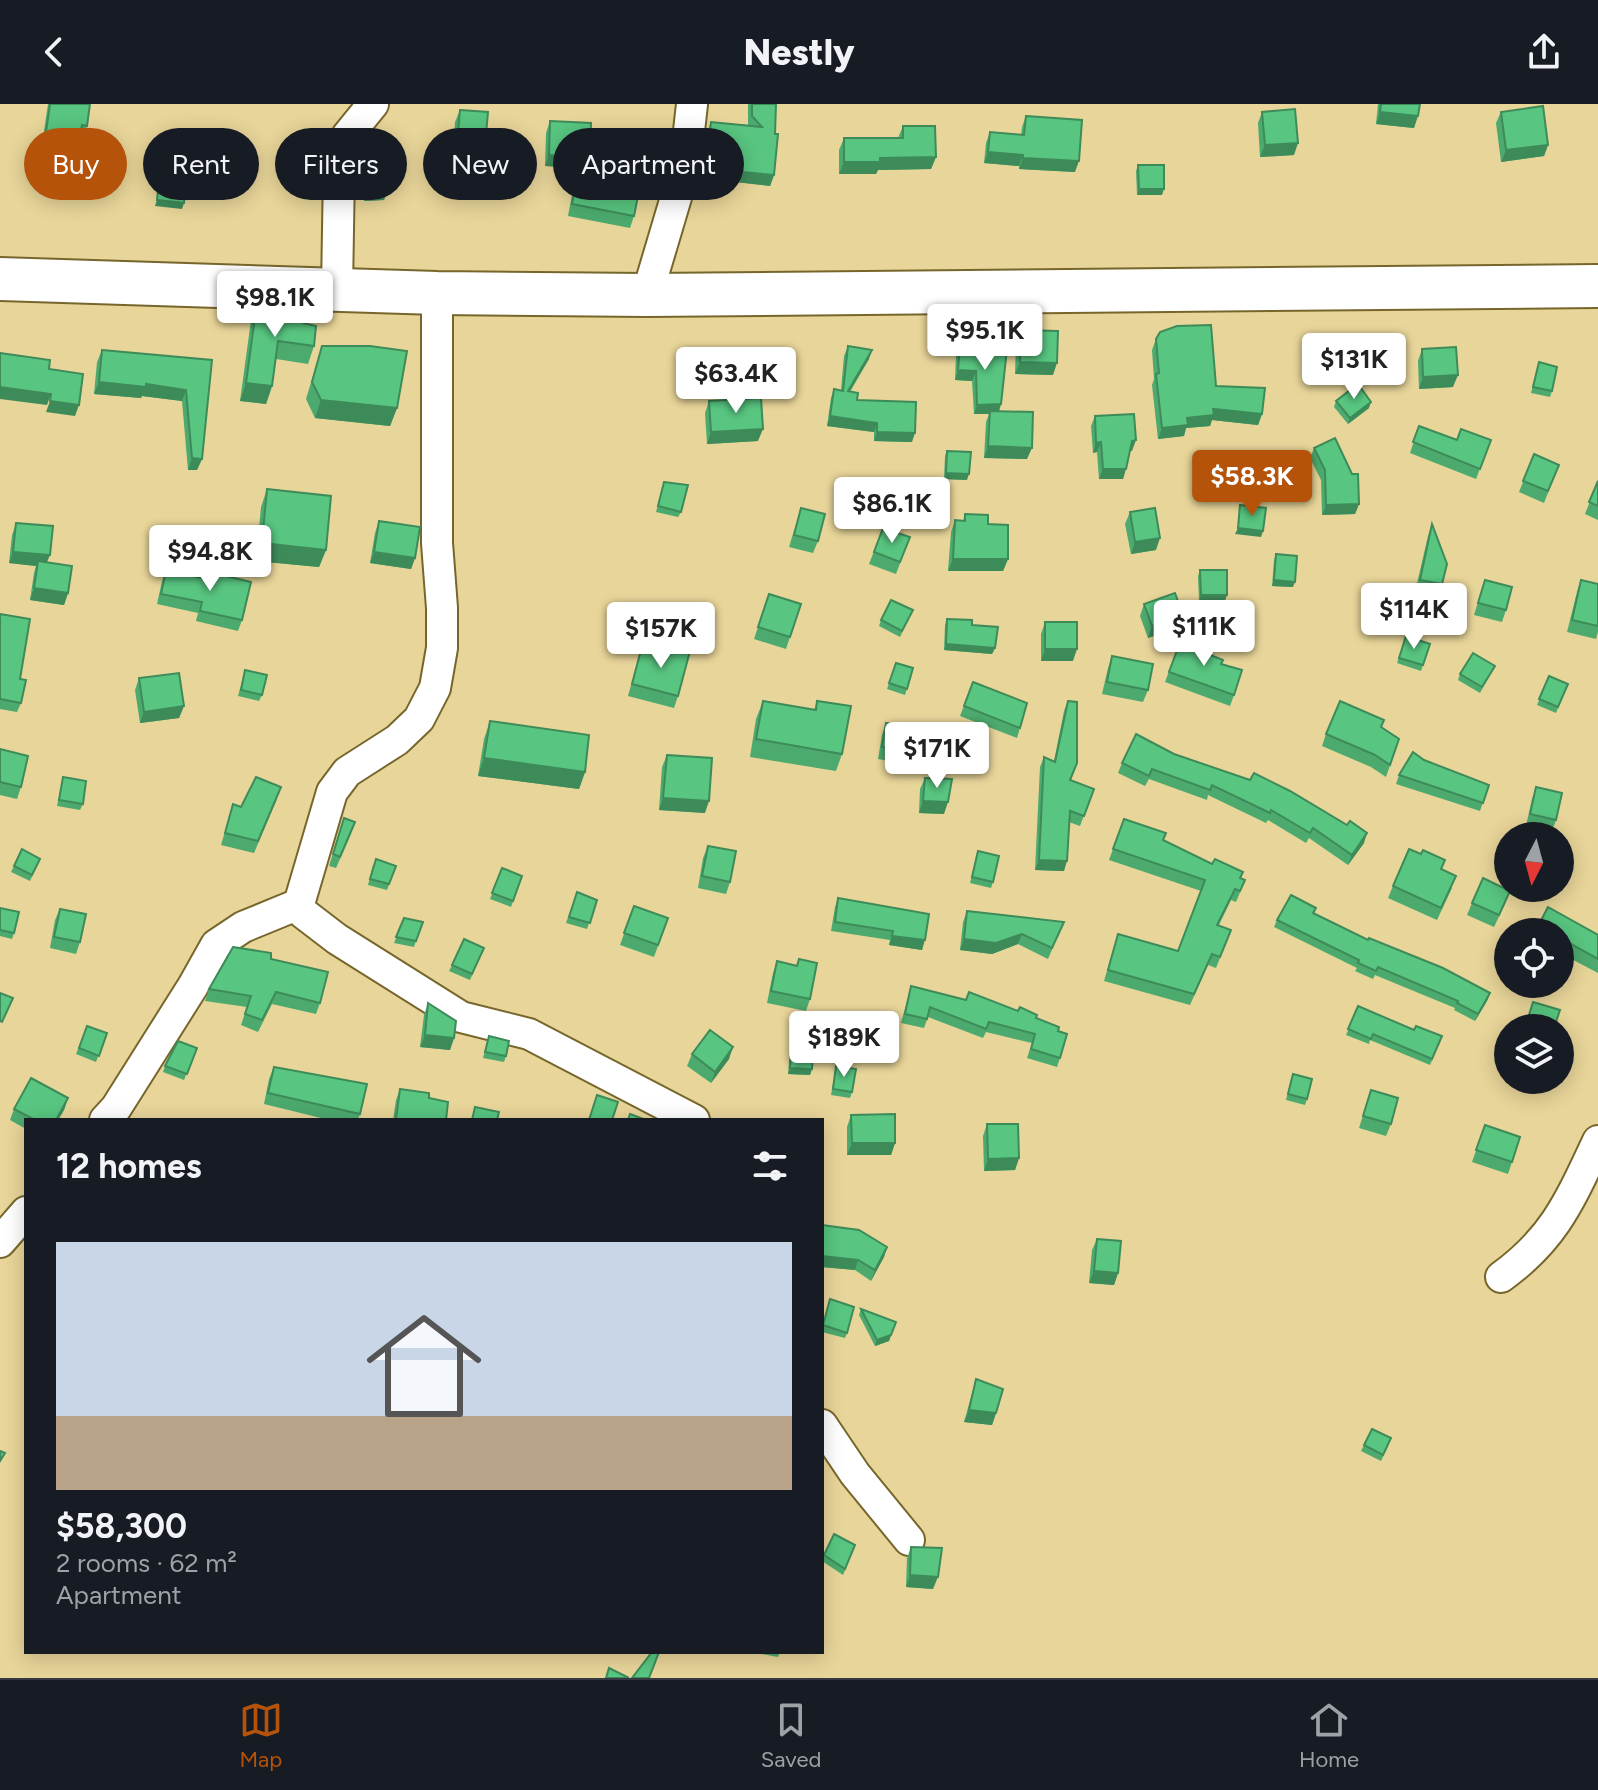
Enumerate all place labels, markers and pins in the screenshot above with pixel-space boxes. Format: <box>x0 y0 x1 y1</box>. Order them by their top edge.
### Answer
pin: $98.1K <box>210 271 340 339</box>
pin: $95.1K <box>920 304 1050 372</box>
pin: $131K <box>1298 333 1410 401</box>
pin: $63.4K <box>671 347 801 415</box>
pin: $58.3K <box>1187 450 1317 518</box>
pin: $86.1K <box>827 477 957 545</box>
pin: $94.8K <box>145 525 275 593</box>
pin: $114K <box>1358 583 1470 651</box>
pin: $111K <box>1148 600 1260 668</box>
pin: $157K <box>605 602 717 670</box>
pin: $171K <box>881 722 993 790</box>
pin: $189K <box>788 1011 900 1079</box>

